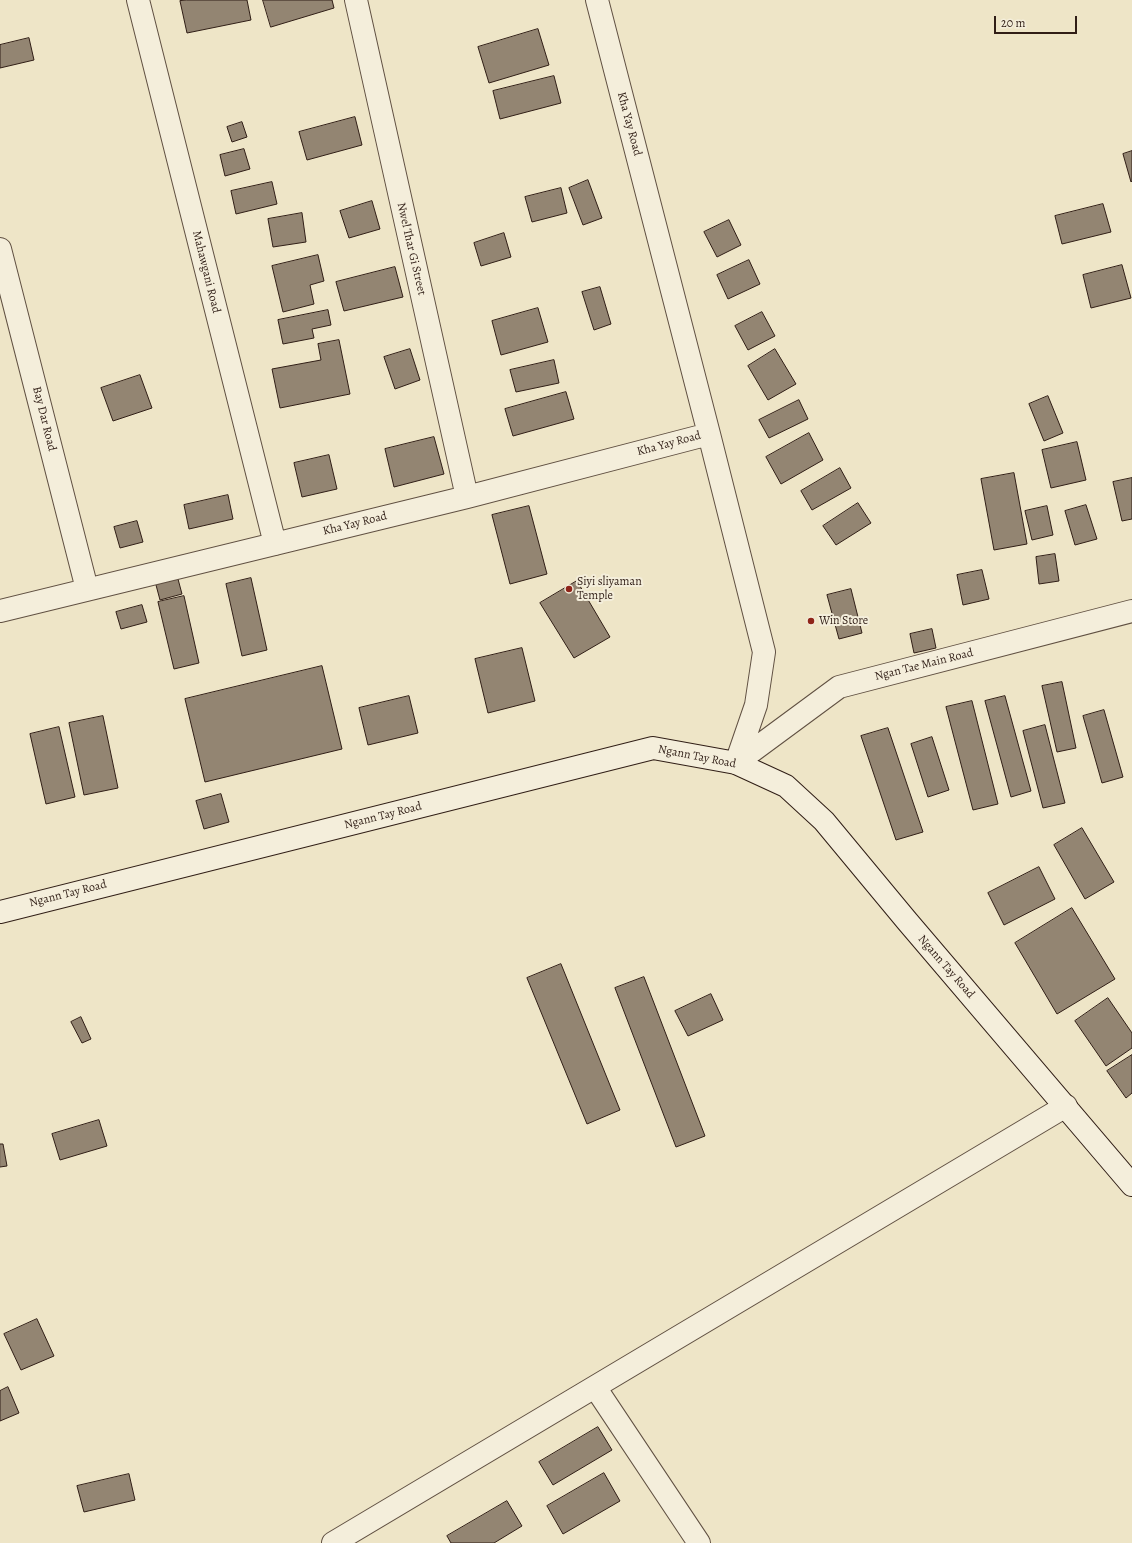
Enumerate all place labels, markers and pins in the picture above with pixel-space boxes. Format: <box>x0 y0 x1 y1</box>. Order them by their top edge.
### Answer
place label: Siyi sliyaman Temple <box>577 575 642 603</box>
marker: Siyi sliyaman Temple <box>564 584 574 594</box>
place label: Win Store <box>819 614 868 628</box>
marker: Win Store <box>806 616 816 626</box>

